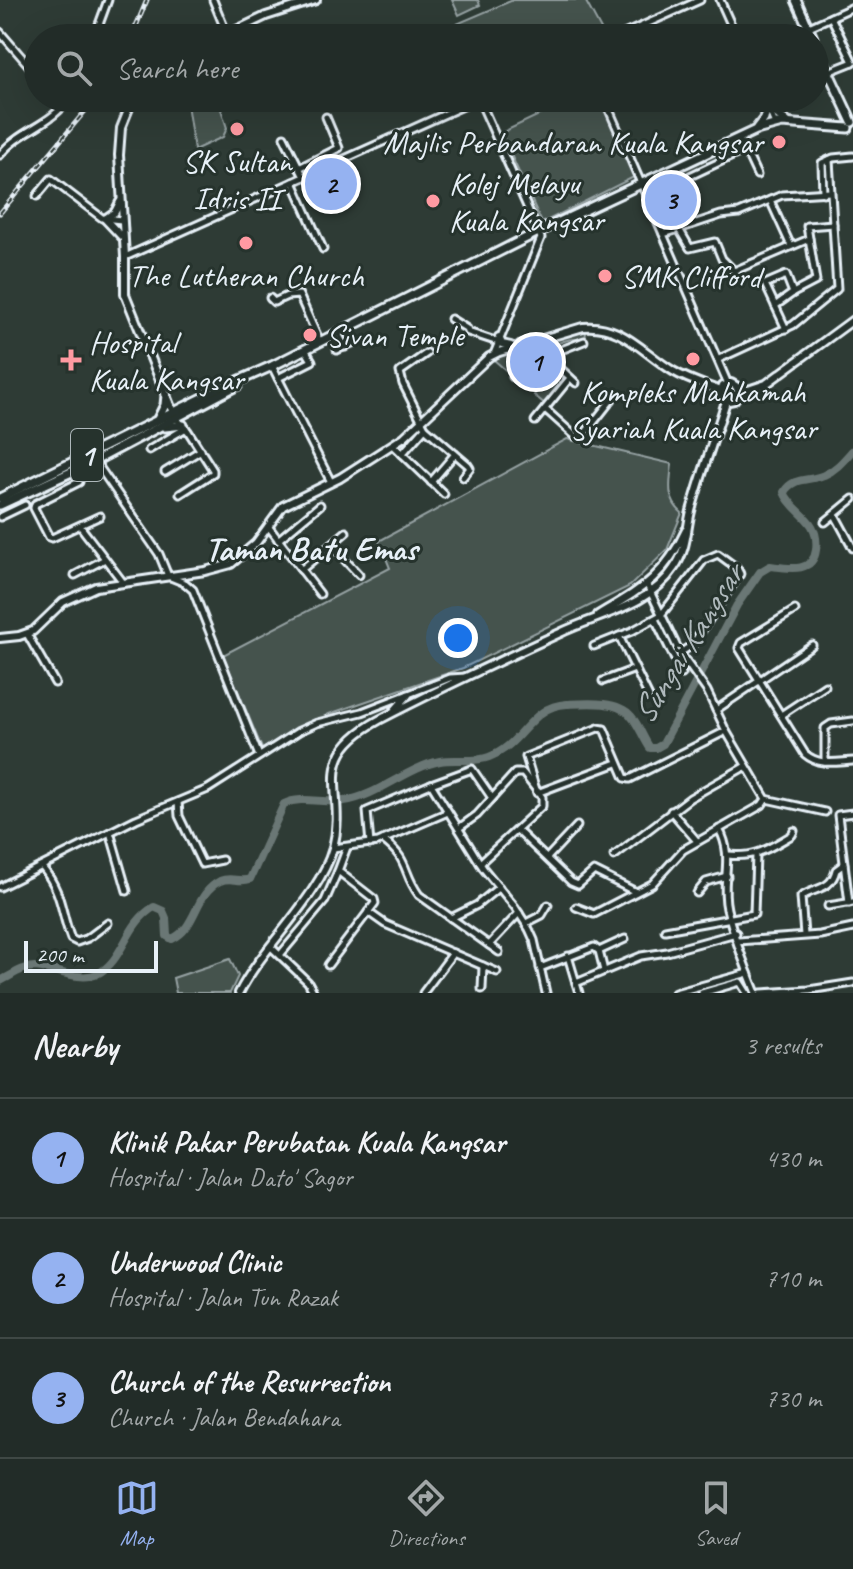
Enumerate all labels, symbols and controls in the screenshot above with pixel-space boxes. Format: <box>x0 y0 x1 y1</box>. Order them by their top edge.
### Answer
search box <box>24 24 829 112</box>
icon: search <box>52 46 96 90</box>
text: Search here <box>116 49 238 87</box>
marker: SK Sultan Idris II <box>228 120 246 138</box>
place label: Majlis Perbandaran Kuala Kangsar <box>383 122 765 163</box>
marker: Majlis Perbandaran Kuala Kangsar <box>770 133 788 151</box>
place label: SK Sultan Idris II <box>182 141 293 219</box>
pin: 2 <box>305 154 357 214</box>
place label: Kolej Melayu Kuala Kangsar <box>449 163 606 241</box>
pin: 3 <box>645 170 697 230</box>
marker: Kolej Melayu Kuala Kangsar <box>424 192 442 210</box>
marker: The Lutheran Church <box>237 234 255 252</box>
place label: The Lutheran Church <box>128 255 364 296</box>
place label: SMK Clifford <box>621 256 765 297</box>
marker: SMK Clifford <box>596 267 614 285</box>
place label: Sivan Temple <box>326 315 466 356</box>
place label: Hospital Kuala Kangsar <box>89 322 246 400</box>
marker: Sivan Temple <box>301 326 319 344</box>
pin: 1 <box>510 332 562 392</box>
marker: Hospital Kuala Kangsar <box>60 349 82 371</box>
marker: Kompleks Mahkamah Syariah Kuala Kangsar <box>684 350 702 368</box>
place label: Kompleks Mahkamah Syariah Kuala Kangsar <box>569 371 819 449</box>
road number: 1 <box>71 429 103 481</box>
district label: Taman Batu Emas <box>205 527 420 570</box>
water label: Sungai Kangsar <box>621 552 756 731</box>
your location <box>438 618 478 658</box>
scale bar <box>24 937 158 973</box>
text: 200 m <box>36 941 83 969</box>
text: Nearby <box>32 1024 118 1067</box>
text: 3 results <box>745 1029 821 1062</box>
text: Klinik Pakar Perubatan Kuala Kangsar <box>108 1123 505 1161</box>
text: 1 <box>52 1142 64 1175</box>
text: 430 m <box>765 1142 821 1175</box>
text: Hospital · Jalan Dato' Sagor <box>108 1161 353 1194</box>
text: Underwood Clinic <box>108 1243 282 1281</box>
text: 2 <box>52 1262 64 1295</box>
text: 710 m <box>765 1262 821 1295</box>
text: Hospital · Jalan Tun Razak <box>108 1281 338 1314</box>
text: Church of the Resurrection <box>108 1363 390 1401</box>
text: 3 <box>52 1382 64 1415</box>
text: 730 m <box>765 1382 821 1415</box>
text: Church · Jalan Bendahara <box>108 1401 340 1434</box>
tab: Map <box>115 1476 159 1552</box>
tab: Directions <box>388 1476 465 1552</box>
tab: Saved <box>694 1476 738 1552</box>

